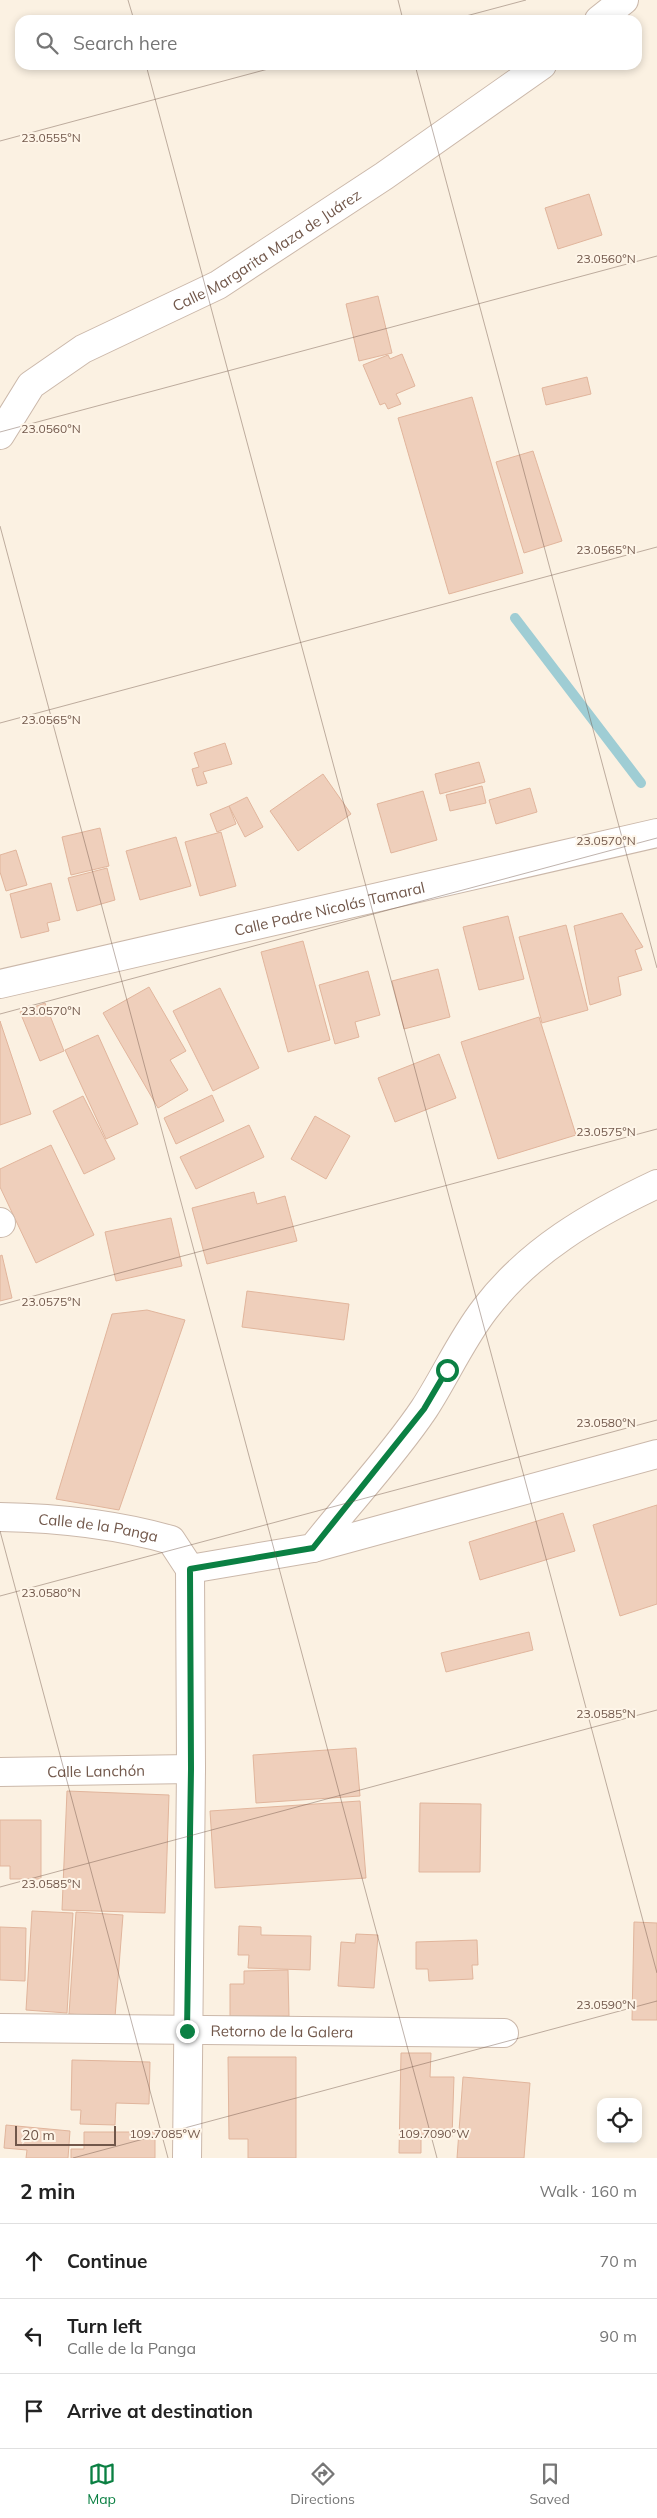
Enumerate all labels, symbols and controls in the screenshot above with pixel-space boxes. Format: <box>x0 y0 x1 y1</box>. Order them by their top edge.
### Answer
search box <box>15 15 642 70</box>
icon: search <box>33 29 61 57</box>
text: Search here <box>73 31 177 55</box>
text: 23.0555°N <box>21 130 81 145</box>
street label: Calle Margarita Maza de Juárez <box>169 184 364 315</box>
text: 23.0560°N <box>576 251 636 266</box>
text: 23.0560°N <box>21 421 81 436</box>
text: 23.0565°N <box>576 542 636 557</box>
text: 23.0565°N <box>21 712 81 727</box>
text: 23.0570°N <box>576 833 636 848</box>
street label: Calle Padre Nicolás Tamaral <box>232 877 427 939</box>
text: 23.0570°N <box>21 1003 81 1018</box>
text: 23.0575°N <box>576 1124 636 1139</box>
text: 23.0575°N <box>21 1294 81 1309</box>
route start <box>436 1359 459 1382</box>
text: 23.0580°N <box>576 1415 636 1430</box>
street label: Calle de la Panga <box>38 1509 160 1546</box>
text: 23.0580°N <box>21 1585 81 1600</box>
text: 23.0585°N <box>576 1706 636 1721</box>
street label: Calle Lanchón <box>47 1760 145 1781</box>
text: 23.0585°N <box>21 1876 81 1891</box>
text: 23.0590°N <box>576 1997 636 2012</box>
route end <box>176 2020 199 2043</box>
street label: Retorno de la Galera <box>211 2021 353 2041</box>
map controls <box>597 2098 642 2143</box>
button: locate <box>597 2098 642 2143</box>
scale bar <box>15 2123 116 2146</box>
text: 20 m <box>22 2126 55 2144</box>
text: 109.7085°W <box>129 2126 201 2141</box>
text: 109.7090°W <box>398 2126 470 2141</box>
text: 2 min <box>20 2178 75 2204</box>
text: Walk · 160 m <box>539 2181 637 2201</box>
icon: ahead <box>20 2247 48 2275</box>
text: Continue <box>67 2249 147 2273</box>
text: 70 m <box>600 2251 637 2271</box>
text: Turn left <box>67 2314 142 2338</box>
icon: left <box>20 2322 48 2350</box>
text: 90 m <box>600 2326 637 2346</box>
text: Calle de la Panga <box>67 2338 196 2358</box>
icon: arrive <box>20 2397 48 2425</box>
text: Arrive at destination <box>67 2399 253 2423</box>
tab: Map <box>87 2460 116 2508</box>
tab: Directions <box>290 2460 355 2508</box>
tab: Saved <box>529 2460 570 2508</box>

